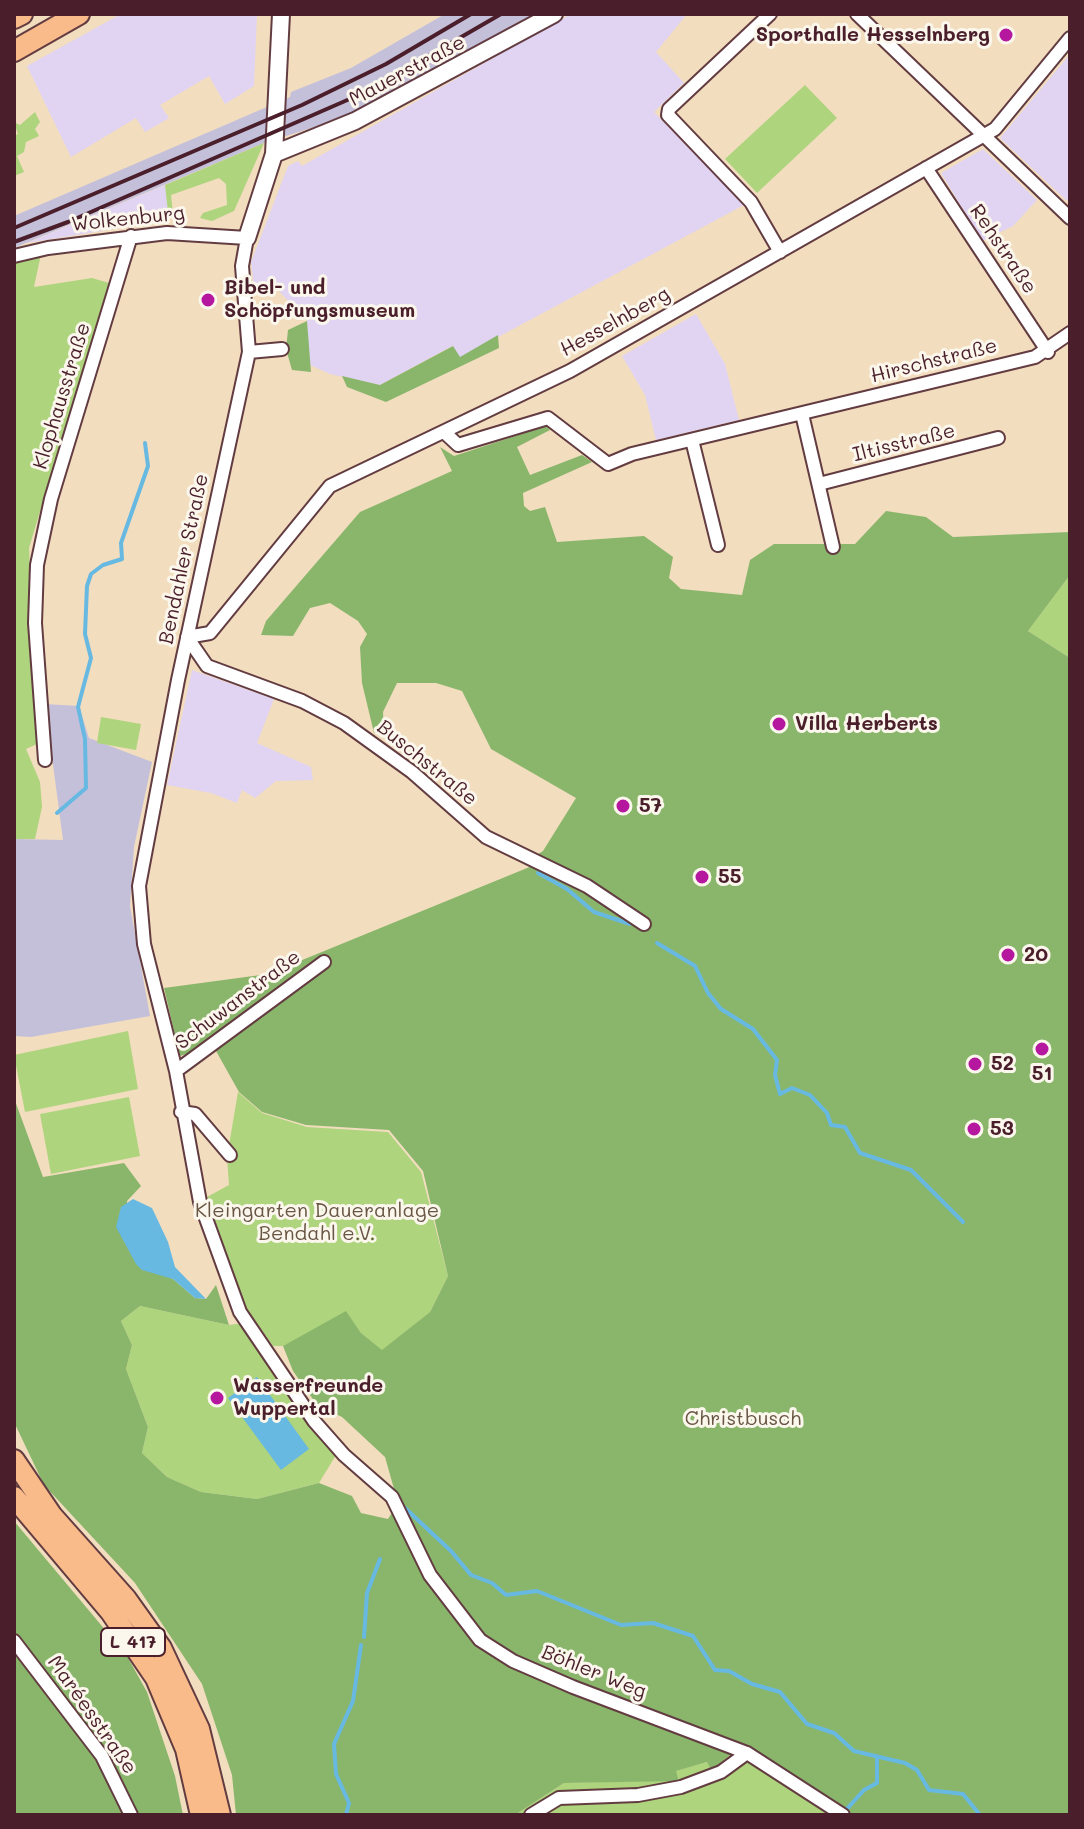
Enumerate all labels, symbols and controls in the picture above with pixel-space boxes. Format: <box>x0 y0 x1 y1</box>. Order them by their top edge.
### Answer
place label: Sporthalle Hesselnberg <box>756 23 990 47</box>
marker: Sporthalle Hesselnberg <box>997 26 1015 44</box>
street label: Mauerstraße <box>345 30 469 112</box>
street label: Rehstraße <box>964 200 1042 298</box>
street label: Wolkenburg <box>70 201 186 237</box>
place label: Bibel- und Schöpfungsmuseum <box>224 276 415 323</box>
street label: Hesselnberg <box>556 282 674 362</box>
marker: Bibel- und Schöpfungsmuseum <box>199 291 217 309</box>
street label: Klophausstraße <box>28 320 96 472</box>
street label: Hirschstraße <box>868 334 1000 388</box>
street label: Iltisstraße <box>850 419 958 467</box>
street label: Bendahler Straße <box>154 472 214 646</box>
place label: Villa Herberts <box>795 712 938 736</box>
street label: Buschstraße <box>372 715 482 811</box>
marker: Villa Herberts <box>770 715 788 733</box>
place label: 57 <box>639 794 662 818</box>
marker: 57 <box>614 797 632 815</box>
place label: 55 <box>718 865 741 889</box>
marker: 55 <box>693 868 711 886</box>
place label: 20 <box>1024 943 1048 967</box>
street label: Schuwanstraße <box>171 945 305 1055</box>
marker: 20 <box>999 946 1017 964</box>
marker: 51 <box>1033 1040 1051 1058</box>
place label: 52 <box>991 1052 1014 1076</box>
marker: 52 <box>966 1055 984 1073</box>
place label: 51 <box>1032 1062 1052 1086</box>
place label: 53 <box>990 1117 1014 1141</box>
marker: 53 <box>965 1120 983 1138</box>
park label: Kleingarten Daueranlage Bendahl e.V. <box>195 1199 439 1246</box>
place label: Wasserfreunde Wuppertal <box>233 1374 383 1421</box>
marker: Wasserfreunde Wuppertal <box>208 1389 226 1407</box>
park label: Christbusch <box>685 1407 801 1431</box>
road number: L 417 <box>101 1628 165 1656</box>
street label: Böhler Weg <box>538 1640 650 1704</box>
street label: Maréesstraße <box>42 1651 142 1779</box>

